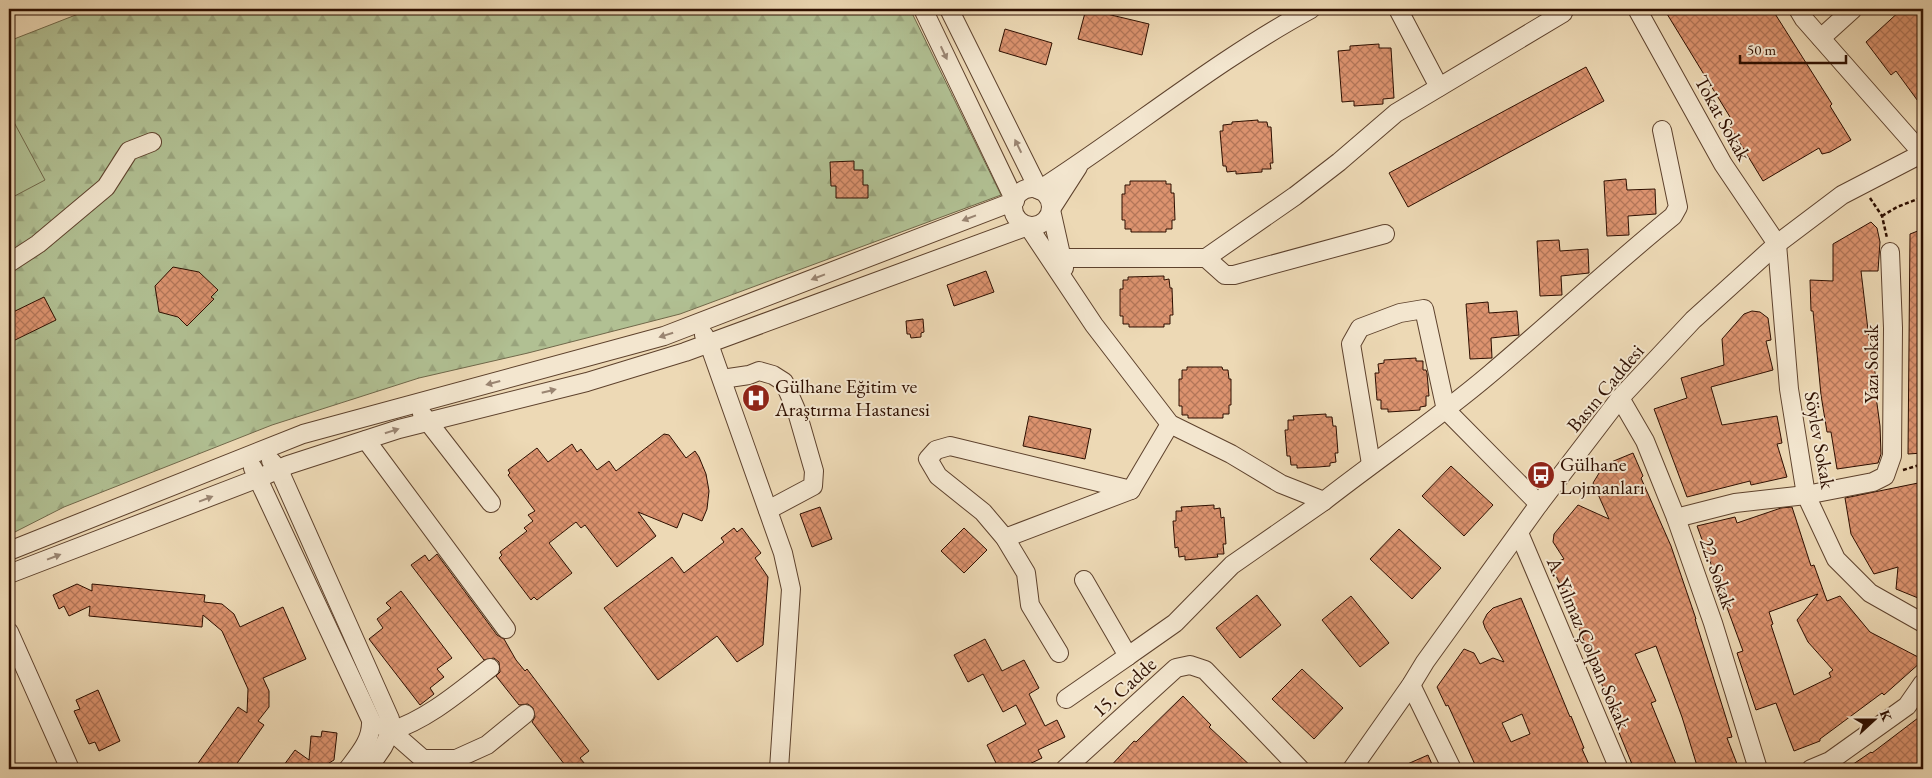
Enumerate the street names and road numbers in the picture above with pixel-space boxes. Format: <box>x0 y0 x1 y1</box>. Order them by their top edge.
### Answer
street label: Tokat Sokak <box>1689 71 1757 166</box>
street label: Yazı Sokak <box>1858 324 1884 404</box>
street label: Basın Caddesi <box>1561 339 1649 437</box>
street label: Söylev Sokak <box>1799 389 1841 491</box>
street label: 22. Sokak <box>1694 534 1742 613</box>
street label: A. Yılmaz Çolpan Sokak <box>1541 552 1637 733</box>
street label: 15. Cadde <box>1086 651 1162 723</box>

